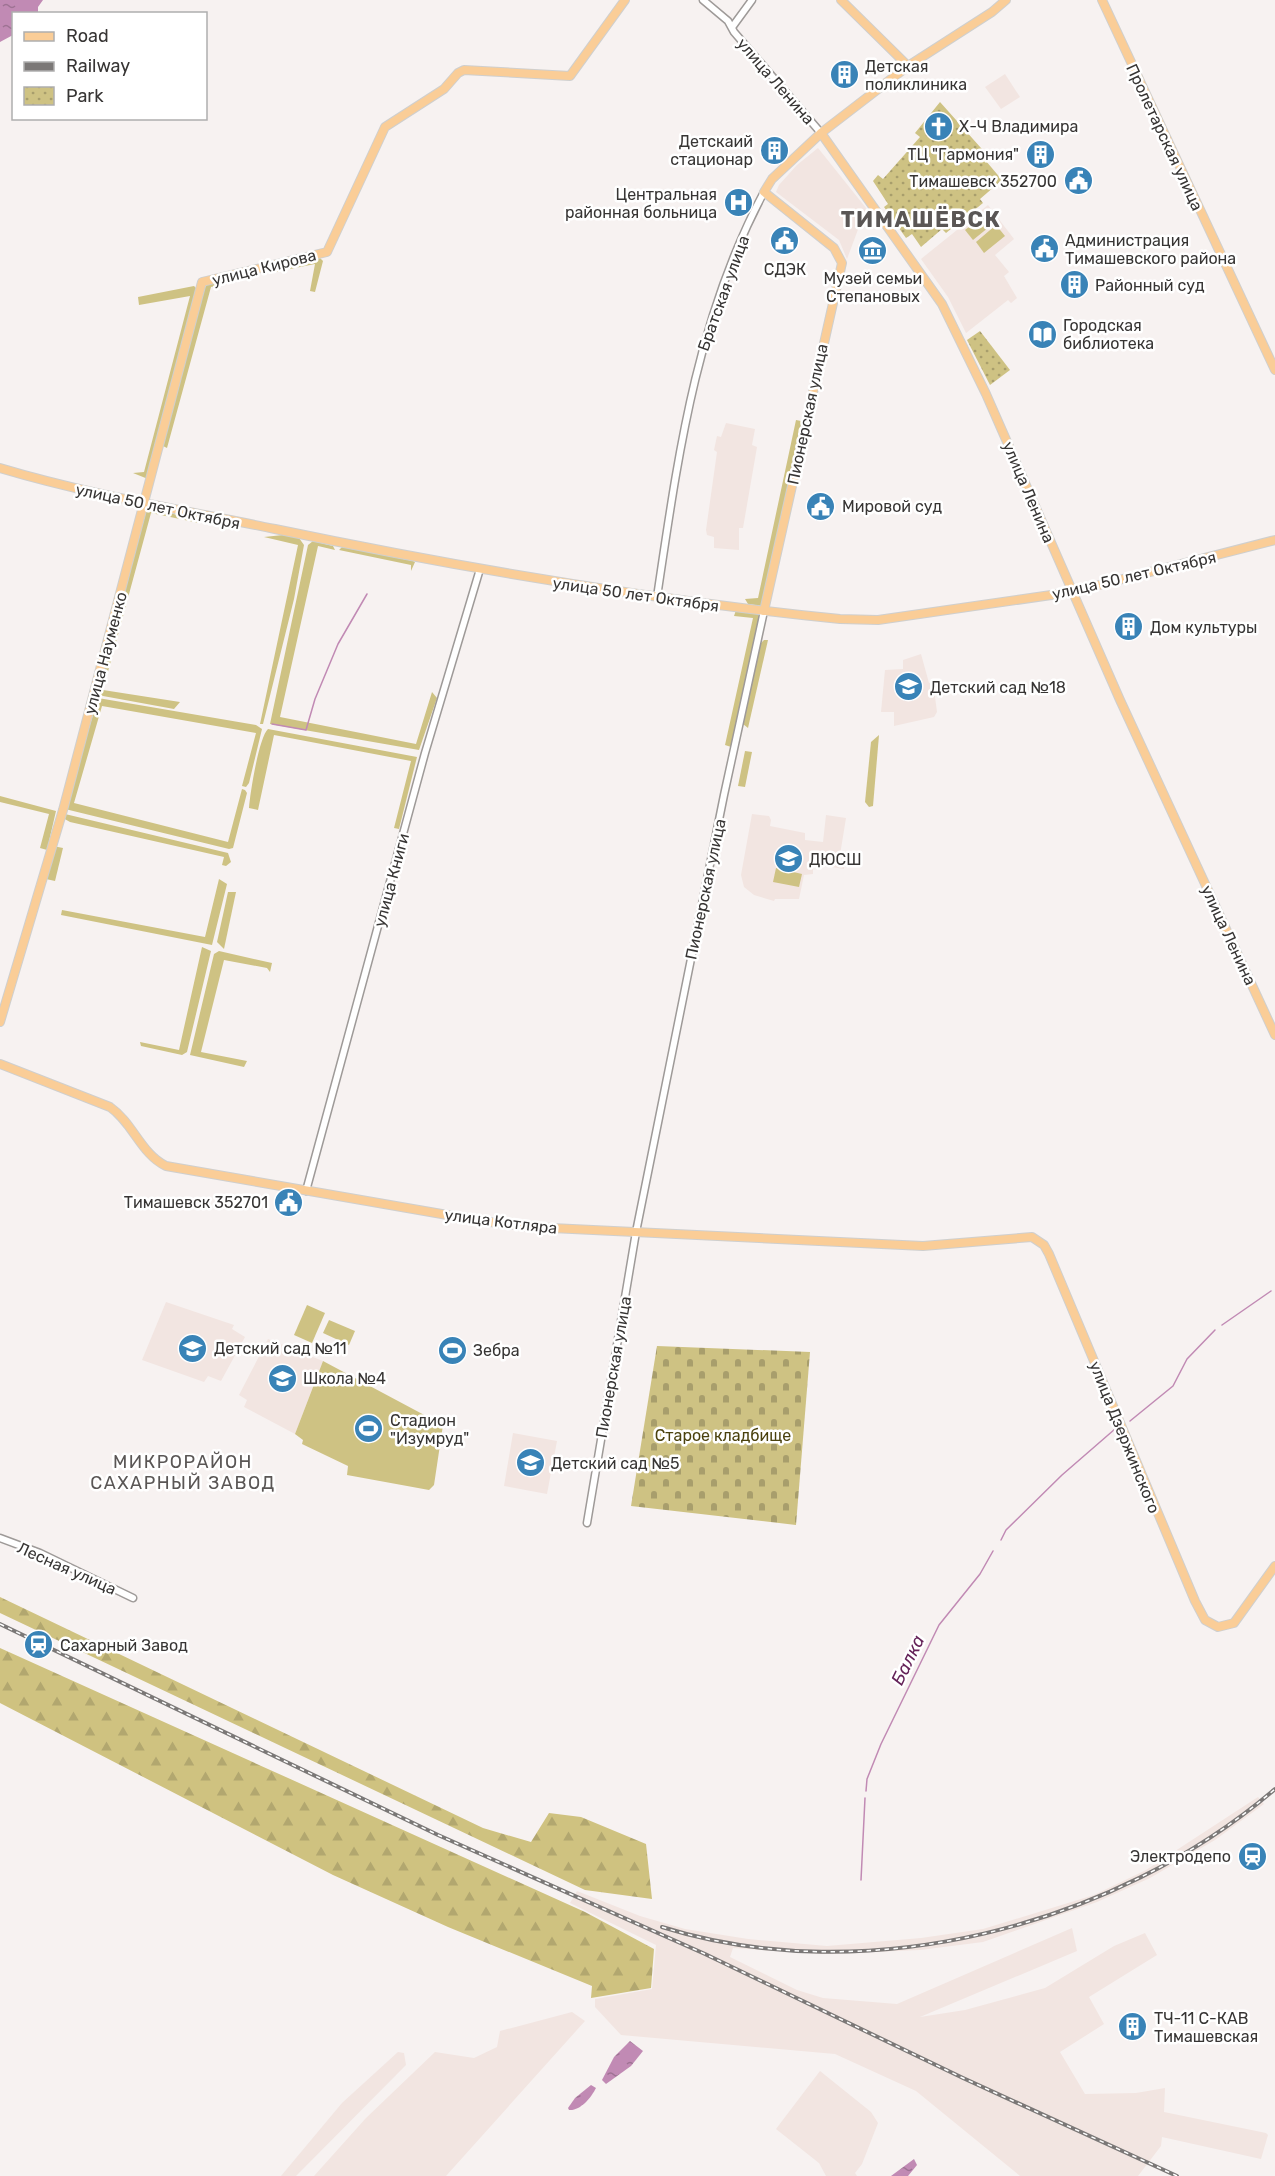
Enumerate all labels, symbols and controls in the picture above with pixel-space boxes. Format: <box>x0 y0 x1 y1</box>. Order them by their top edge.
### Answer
legend <box>12 12 207 120</box>
text: Road <box>66 25 109 47</box>
street label: улица Ленина <box>733 34 818 128</box>
text: Railway <box>66 55 130 77</box>
place label: Детская поликлиника <box>865 57 967 94</box>
building icon: Детская поликлиника <box>828 59 860 91</box>
street label: Пролетарская улица <box>1122 61 1207 214</box>
text: Park <box>66 85 104 107</box>
church icon: Х-Ч Владимира <box>922 110 954 142</box>
place label: Х-Ч Владимира <box>959 117 1078 136</box>
place label: Детскаий стационар <box>670 132 753 169</box>
building icon: Детскаий стационар <box>758 134 790 166</box>
building icon: ТЦ "Гармония" <box>1024 138 1056 170</box>
place label: ТЦ "Гармония" <box>907 145 1019 164</box>
public building icon: Тимашевск 352700 <box>1062 165 1094 197</box>
place label: Тимашевск 352700 <box>909 172 1057 191</box>
place label: Центральная районная больница <box>565 185 717 222</box>
hospital icon: Центральная районная больница <box>722 187 754 219</box>
district label: ТИМАШЁВСК <box>841 206 1001 233</box>
public building icon: СДЭК <box>769 225 801 257</box>
place label: Администрация Тимашевского района <box>1065 231 1236 268</box>
street label: Братская улица <box>694 233 753 354</box>
public building icon: Администрация Тимашевского района <box>1028 233 1060 265</box>
museum icon: Музей семьи Степановых <box>857 234 889 266</box>
street label: улица Кирова <box>210 245 318 290</box>
place label: СДЭК <box>764 260 806 279</box>
place label: Музей семьи Степановых <box>824 269 922 306</box>
building icon: Районный суд <box>1058 269 1090 301</box>
place label: Районный суд <box>1095 276 1205 295</box>
place label: Городская библиотека <box>1063 316 1154 353</box>
library icon: Городская библиотека <box>1026 318 1058 350</box>
street label: Пионерская улица <box>783 342 832 486</box>
street label: улица Ленина <box>999 439 1058 546</box>
street label: улица 50 лет Октября <box>74 480 242 533</box>
public building icon: Мировой суд <box>805 490 837 522</box>
place label: Мировой суд <box>842 497 943 516</box>
street label: улица 50 лет Октября <box>1050 547 1218 604</box>
street label: улица 50 лет Октября <box>552 573 720 616</box>
street label: улица Науменко <box>80 590 131 716</box>
building icon: Дом культуры <box>1113 611 1145 643</box>
place label: Дом культуры <box>1150 618 1257 637</box>
school or university icon: Детский сад №18 <box>893 671 925 703</box>
place label: Детский сад №18 <box>930 678 1066 697</box>
street label: Пионерская улица <box>681 817 730 961</box>
street label: улица Книги <box>370 831 413 929</box>
school or university icon: ДЮСШ <box>772 843 804 875</box>
place label: ДЮСШ <box>809 850 862 869</box>
street label: улица Ленина <box>1197 882 1260 988</box>
public building icon: Тимашевск 352701 <box>273 1186 305 1218</box>
place label: Тимашевск 352701 <box>124 1193 268 1212</box>
street label: улица Котляра <box>443 1205 558 1238</box>
street label: Пионерская улица <box>592 1295 635 1439</box>
school or university icon: Детский сад №11 <box>177 1332 209 1364</box>
sports icon: Зебра <box>436 1334 468 1366</box>
place label: Детский сад №11 <box>214 1339 347 1358</box>
place label: Зебра <box>473 1341 520 1360</box>
street label: улица Дзержинского <box>1085 1358 1164 1516</box>
school or university icon: Школа №4 <box>266 1362 298 1394</box>
place label: Школа №4 <box>303 1369 386 1388</box>
place label: Стадион "Изумруд" <box>390 1411 469 1448</box>
sports icon: Стадион "Изумруд" <box>353 1413 385 1445</box>
park label: Старое кладбище <box>655 1426 791 1445</box>
school or university icon: Детский сад №5 <box>514 1447 546 1479</box>
district label: МИКРОРАЙОН САХАРНЫЙ ЗАВОД <box>90 1451 276 1494</box>
place label: Детский сад №5 <box>551 1454 680 1473</box>
street label: Лесная улица <box>14 1538 119 1599</box>
station icon: Сахарный Завод <box>23 1629 55 1661</box>
water label: Балка <box>887 1631 930 1688</box>
place label: Сахарный Завод <box>60 1636 188 1655</box>
station icon: Электродепо <box>1236 1840 1268 1872</box>
place label: Электродепо <box>1130 1847 1231 1866</box>
place label: ТЧ-11 С-КАВ Тимашевская <box>1154 2009 1258 2046</box>
building icon: ТЧ-11 С-КАВ Тимашевская <box>1117 2011 1149 2043</box>

